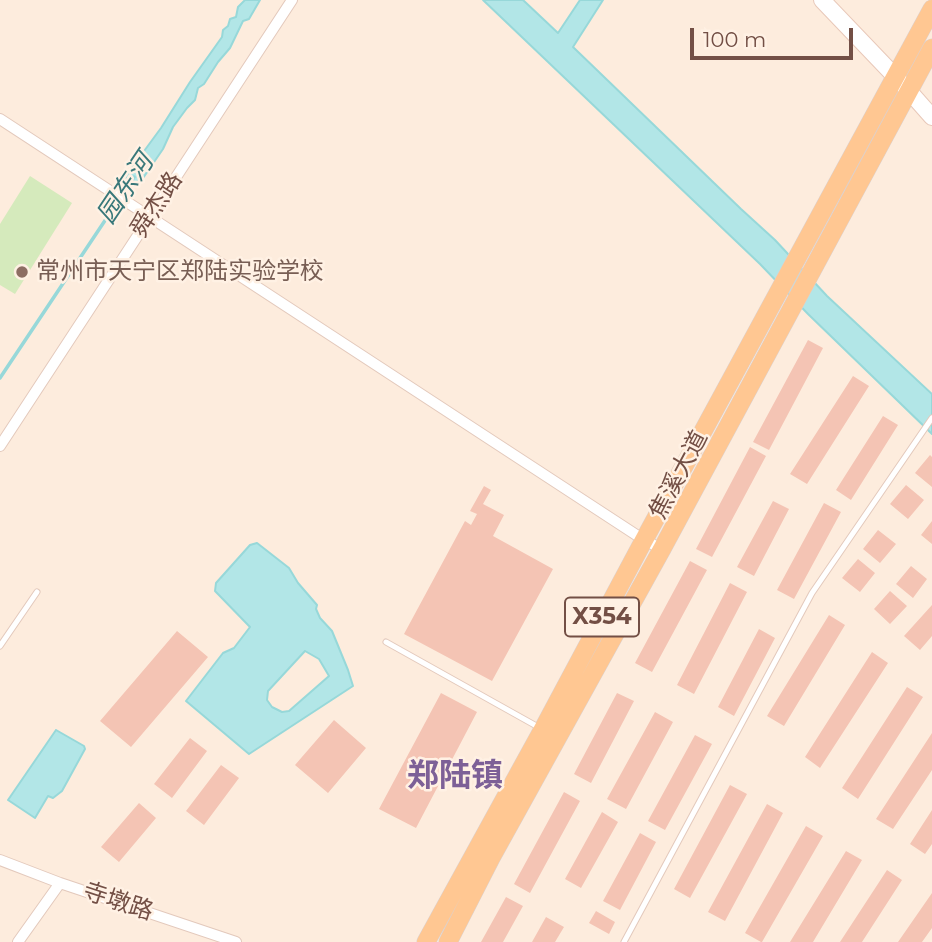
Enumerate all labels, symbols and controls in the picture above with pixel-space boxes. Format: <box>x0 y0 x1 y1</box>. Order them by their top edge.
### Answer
scale bar <box>694 14 857 58</box>
text: 100 m <box>703 27 766 52</box>
water label: 园东河 <box>91 148 161 230</box>
street label: 舜杰路 <box>125 167 189 243</box>
place label: 常州市天宁区郑陆实验学校 <box>36 258 324 286</box>
marker: 常州市天宁区郑陆实验学校 <box>14 264 30 280</box>
street label: 焦溪大道 <box>644 426 714 524</box>
road number: X354 <box>565 597 639 636</box>
district label: 郑陆镇 <box>407 758 503 796</box>
street label: 寺墩路 <box>79 877 157 927</box>

